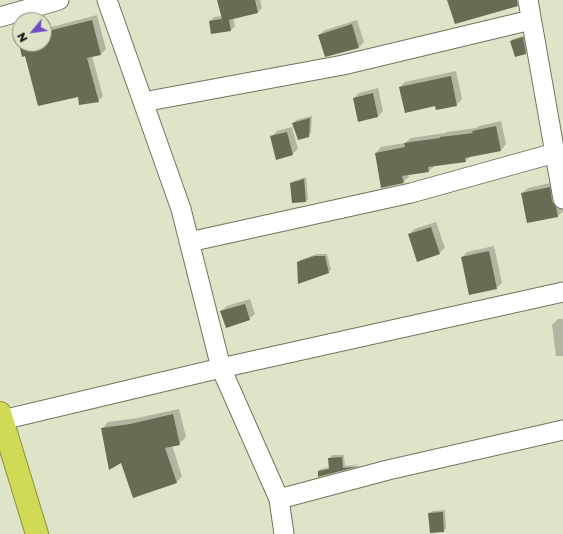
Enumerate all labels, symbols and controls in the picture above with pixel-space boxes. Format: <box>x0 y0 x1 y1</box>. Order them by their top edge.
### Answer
north arrow <box>12 12 52 52</box>
text: N <box>14 30 31 45</box>

